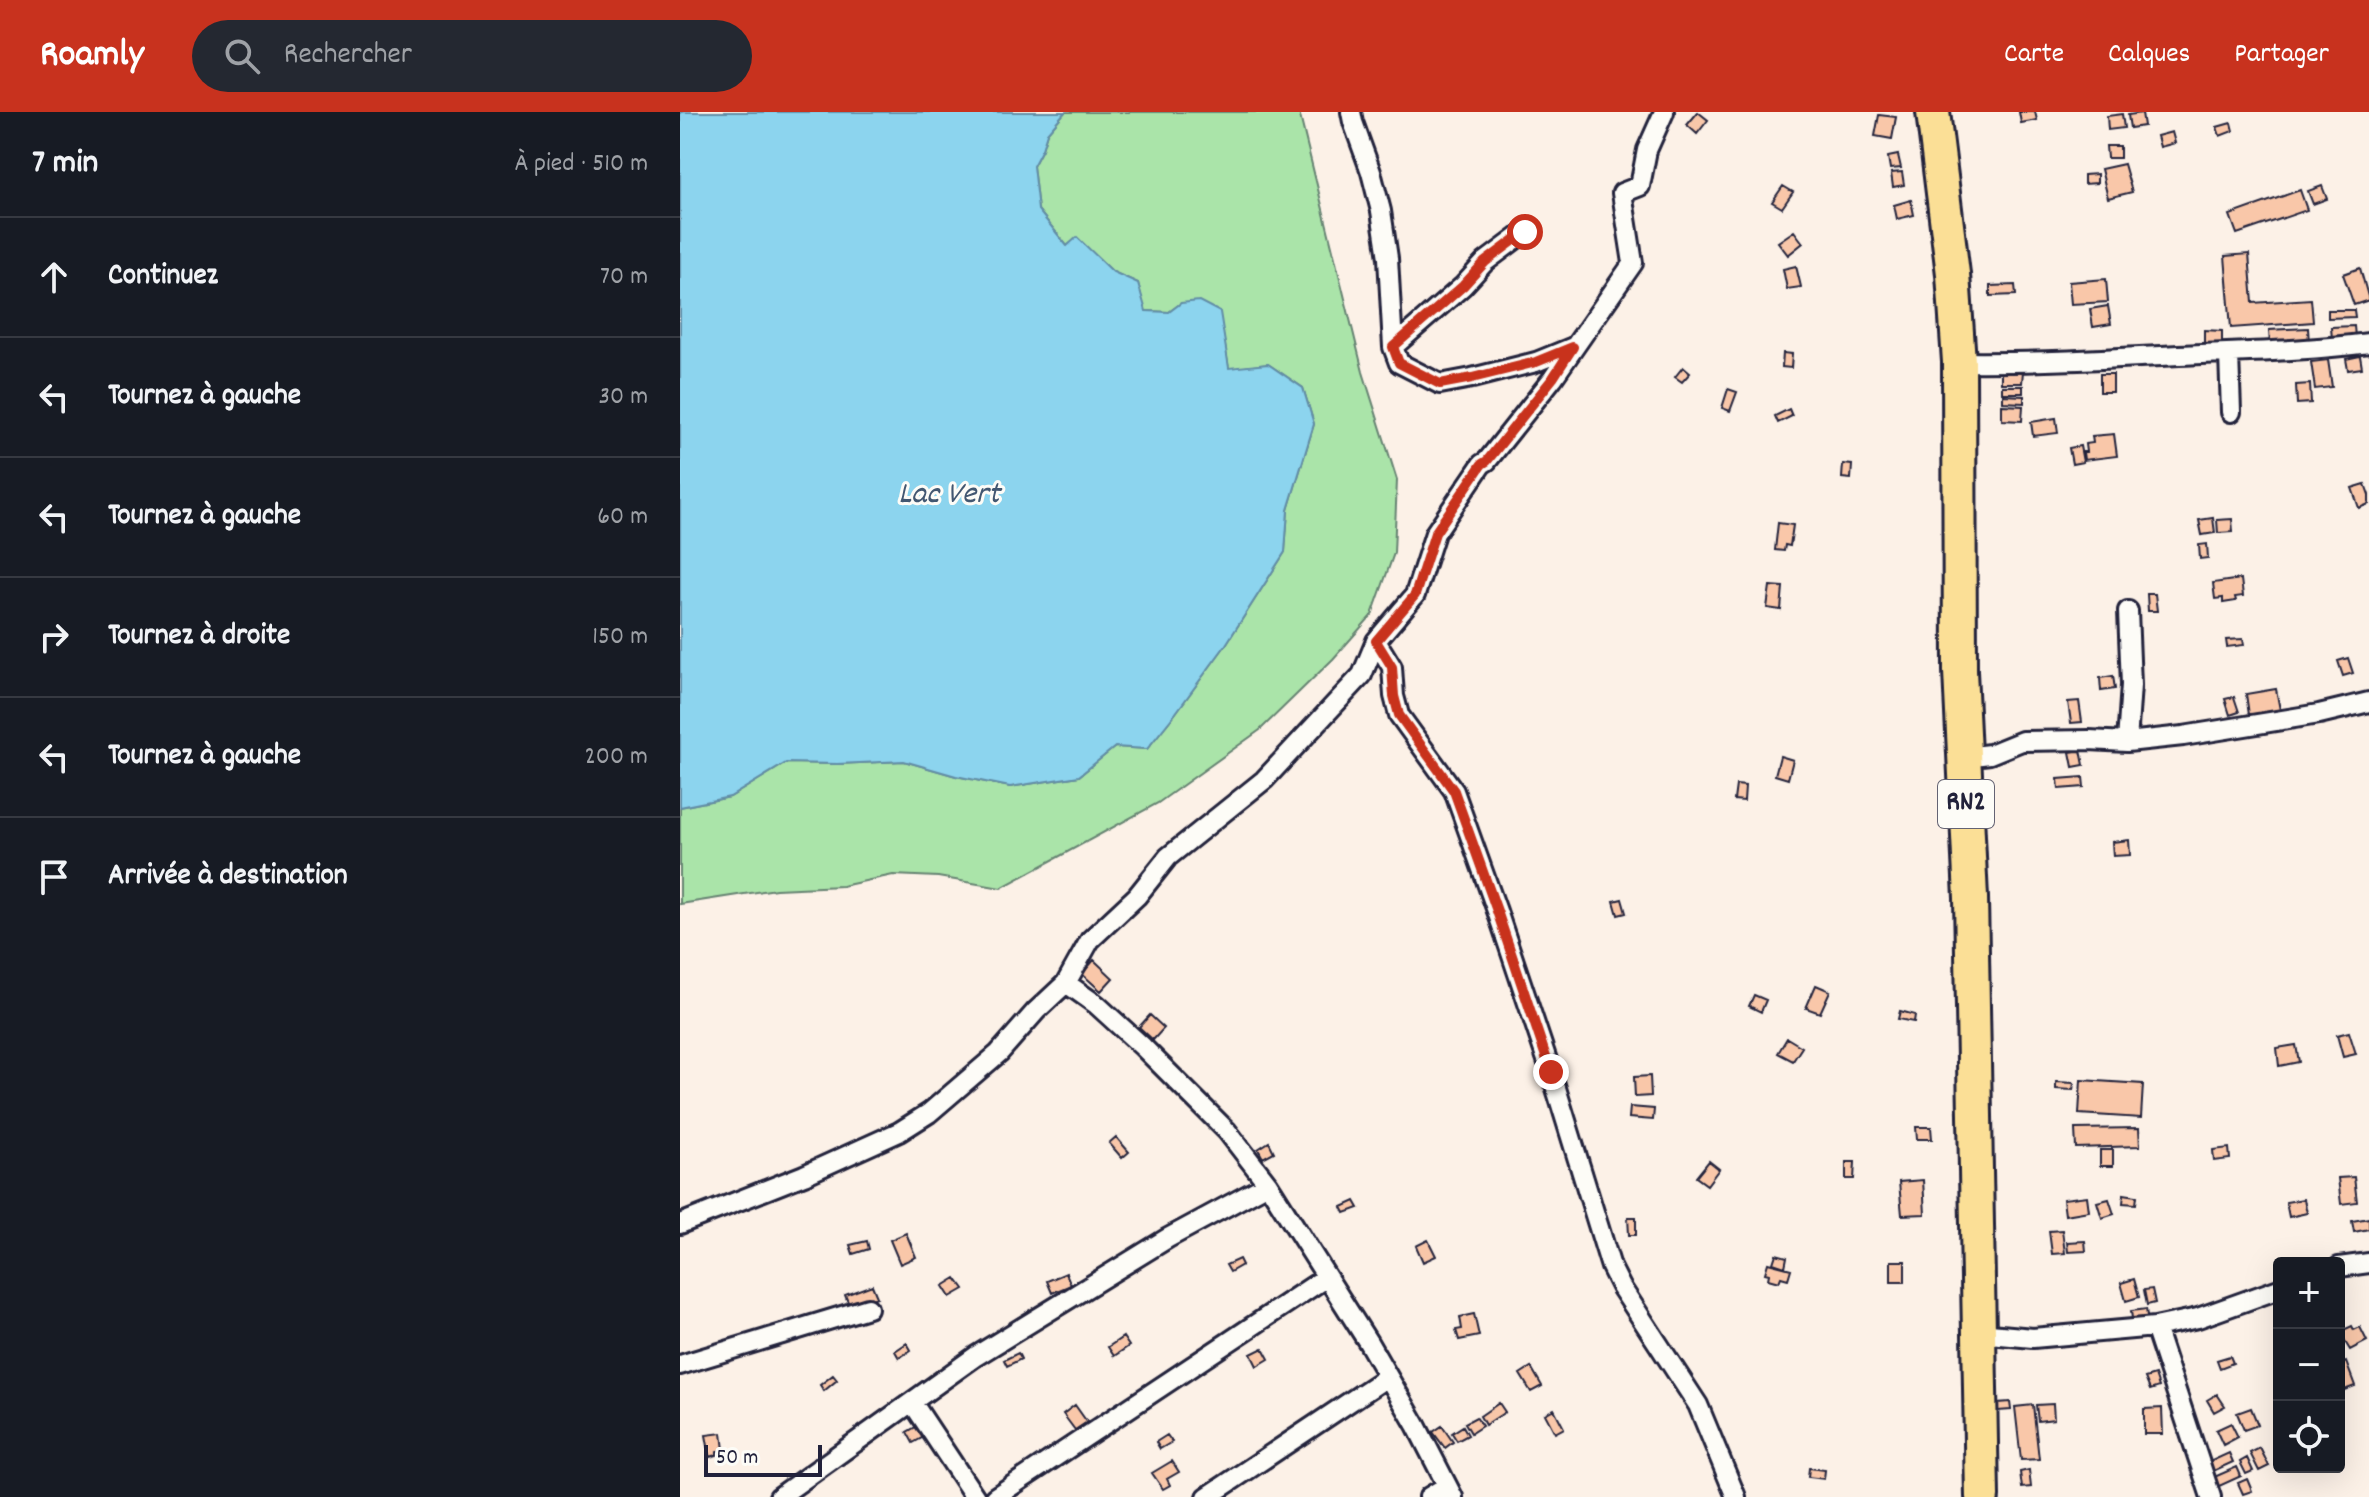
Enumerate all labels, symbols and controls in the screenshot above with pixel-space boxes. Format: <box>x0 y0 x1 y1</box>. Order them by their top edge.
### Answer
search box <box>192 20 752 92</box>
text: Roamly <box>40 29 144 84</box>
icon: search <box>220 34 264 78</box>
text: Rechercher <box>284 35 412 78</box>
text: Carte <box>2004 36 2064 76</box>
text: Calques <box>2108 36 2190 76</box>
text: Partager <box>2234 36 2329 76</box>
text: 7 min <box>32 140 98 189</box>
text: À pied · 510 m <box>515 146 648 183</box>
route start <box>1507 214 1543 250</box>
icon: ahead <box>32 255 76 299</box>
text: Continuez <box>108 256 218 299</box>
text: 70 m <box>600 259 648 296</box>
icon: left <box>32 375 76 419</box>
text: Tournez à gauche <box>108 376 301 419</box>
text: 30 m <box>598 379 648 416</box>
water label: Lac Vert <box>898 473 1003 519</box>
icon: left <box>32 495 76 539</box>
text: Tournez à gauche <box>108 496 301 539</box>
text: 60 m <box>597 499 648 536</box>
icon: right <box>32 615 76 659</box>
text: Tournez à droite <box>108 616 290 659</box>
text: 150 m <box>592 619 648 656</box>
icon: left <box>32 735 76 779</box>
text: Tournez à gauche <box>108 736 301 779</box>
text: 200 m <box>584 739 648 776</box>
road number: RN2 <box>1938 780 1994 828</box>
icon: arrive <box>32 855 76 899</box>
text: Arrivée à destination <box>108 856 348 899</box>
route end <box>1533 1054 1569 1090</box>
map controls <box>2273 1257 2345 1473</box>
button: + <box>2273 1257 2345 1329</box>
button: − <box>2273 1329 2345 1401</box>
button: locate <box>2273 1401 2345 1473</box>
scale bar <box>704 1441 822 1477</box>
text: 50 m <box>716 1443 758 1474</box>

